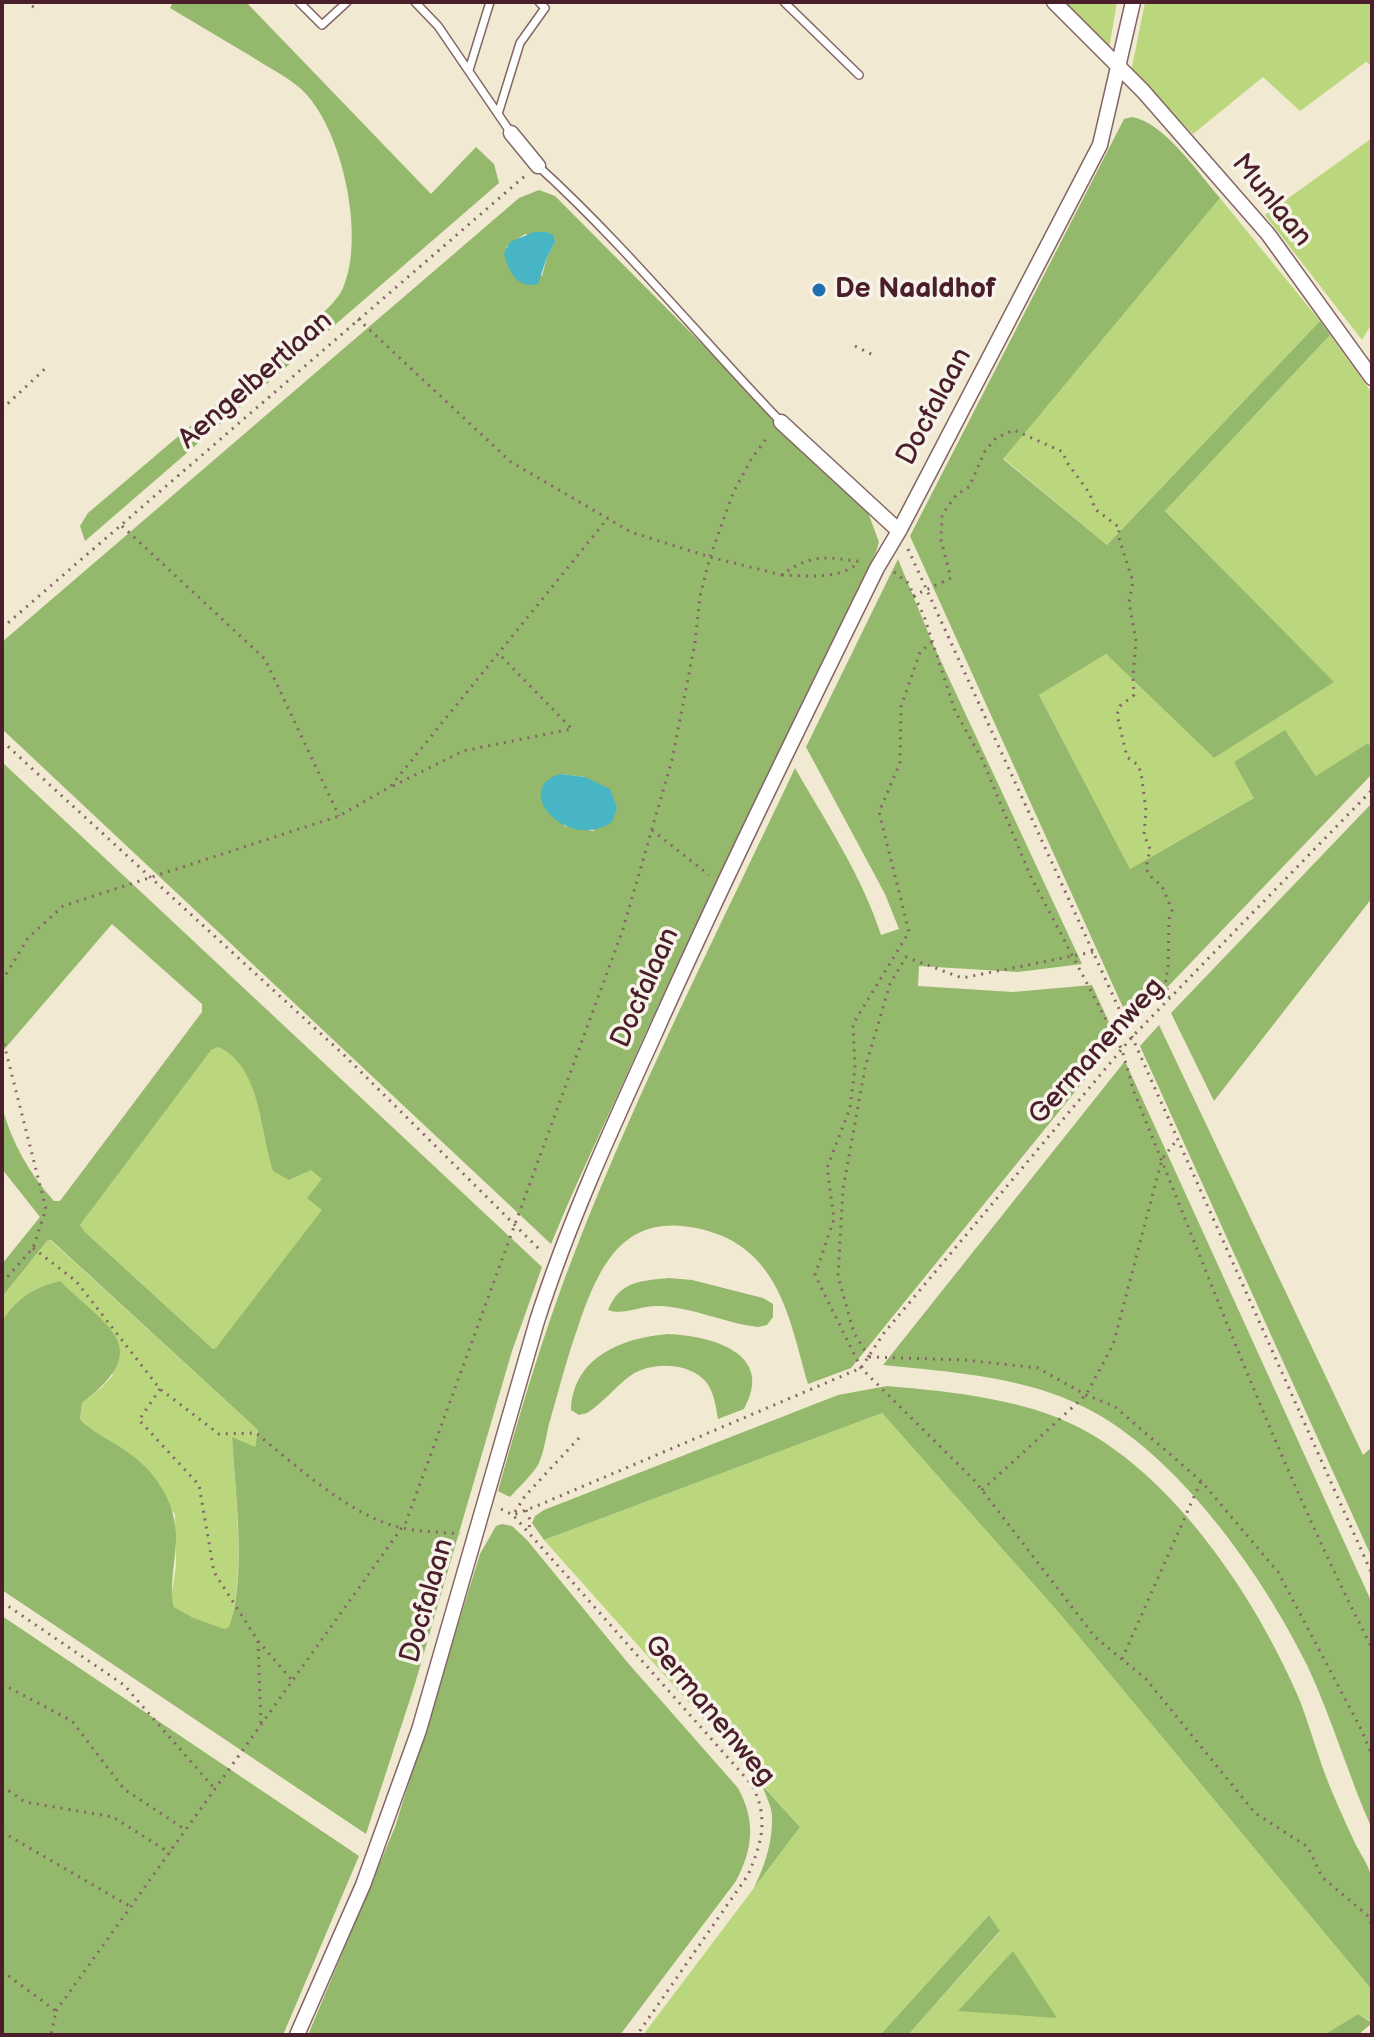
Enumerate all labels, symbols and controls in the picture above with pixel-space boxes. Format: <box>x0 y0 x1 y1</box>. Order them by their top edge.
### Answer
street label: Munlaan <box>1224 148 1318 254</box>
place label: De Naaldhof <box>835 273 996 307</box>
marker: De Naaldhof <box>810 281 828 299</box>
street label: Aengelbertlaan <box>172 305 340 457</box>
street label: Docfalaan <box>890 343 980 471</box>
street label: Docfalaan <box>605 923 687 1053</box>
street label: Germanenweg <box>1022 972 1172 1132</box>
street label: Docfalaan <box>394 1535 462 1667</box>
street label: Germanenweg <box>636 1629 782 1793</box>

